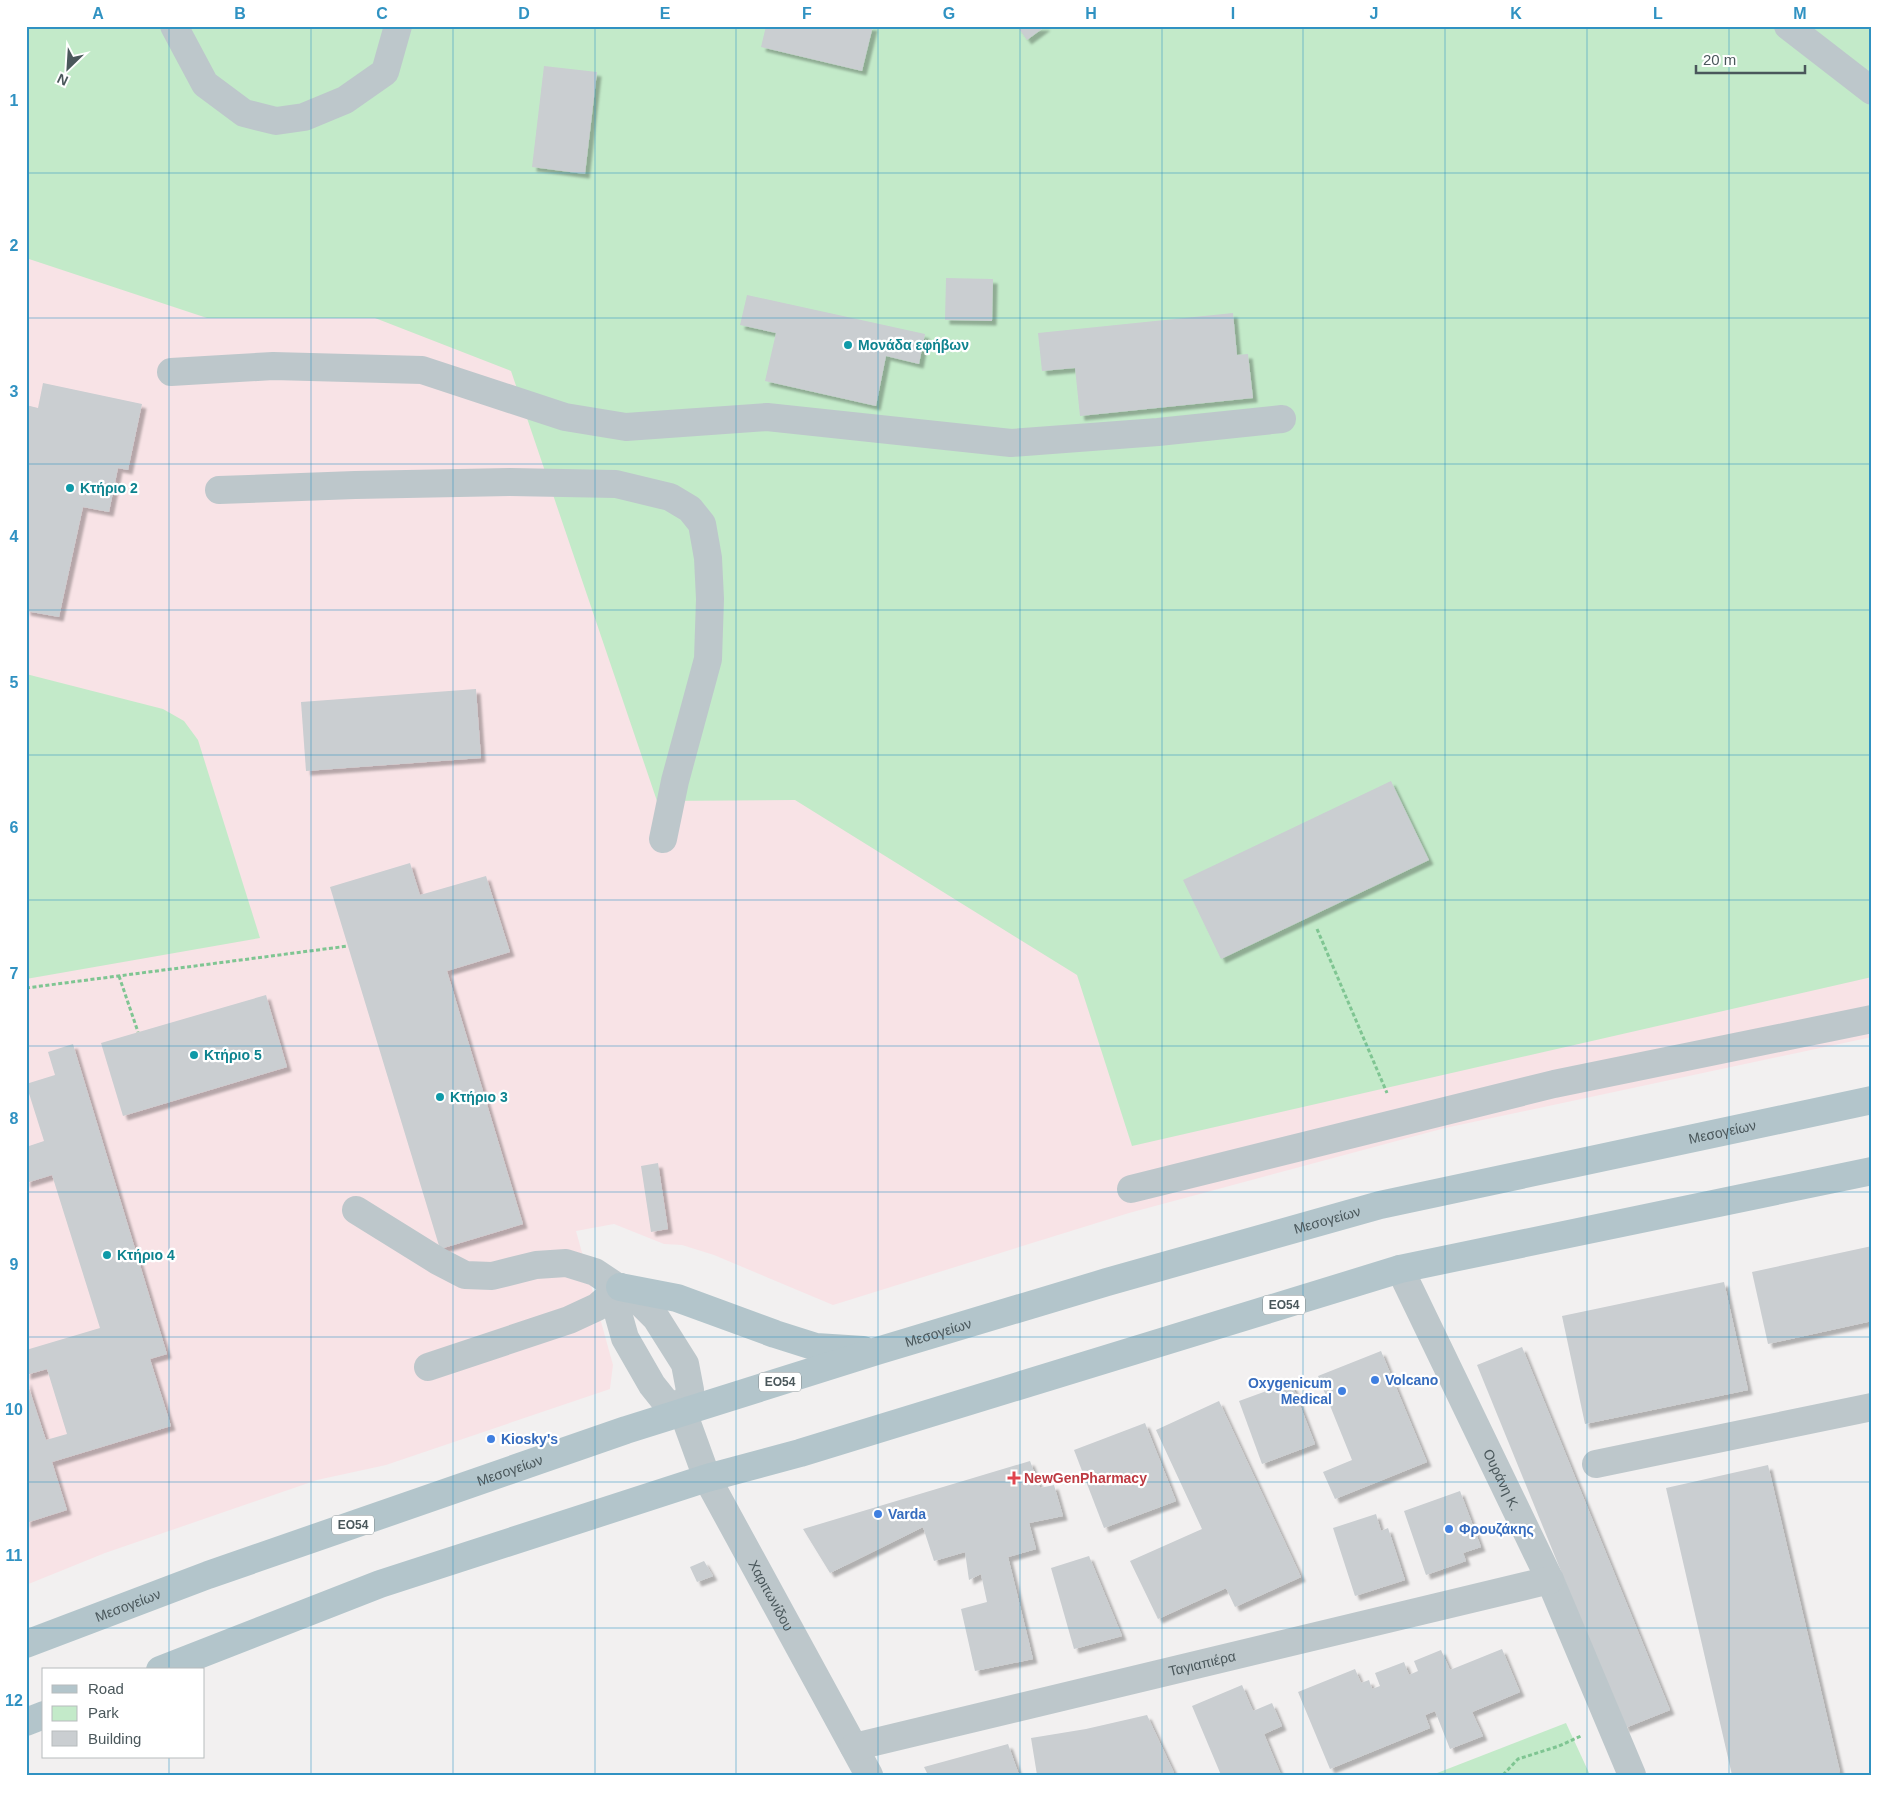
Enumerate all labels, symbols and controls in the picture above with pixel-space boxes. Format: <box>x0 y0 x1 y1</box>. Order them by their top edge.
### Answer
text: A <box>92 5 104 22</box>
text: B <box>234 5 246 22</box>
text: C <box>376 5 388 22</box>
text: D <box>518 5 530 22</box>
text: E <box>660 5 671 22</box>
text: F <box>802 5 812 22</box>
text: G <box>943 5 955 22</box>
text: H <box>1085 5 1097 22</box>
text: I <box>1231 5 1235 22</box>
text: J <box>1370 5 1378 22</box>
text: K <box>1510 5 1522 22</box>
text: L <box>1653 5 1663 22</box>
text: M <box>1793 5 1807 22</box>
north arrow <box>42 42 92 92</box>
scale bar <box>1696 42 1804 74</box>
text: 20 m <box>1703 51 1736 68</box>
text: N <box>55 70 70 89</box>
text: 1 <box>10 92 19 109</box>
text: 2 <box>10 237 19 254</box>
place label: Μονάδα εφήβων <box>858 337 969 353</box>
marker: Μονάδα εφήβων <box>842 339 854 351</box>
text: 3 <box>10 383 19 400</box>
place label: Κτήριο 2 <box>80 480 138 496</box>
marker: Κτήριο 2 <box>64 482 76 494</box>
text: 4 <box>10 528 19 545</box>
text: 5 <box>10 674 19 691</box>
text: 6 <box>10 819 19 836</box>
text: 7 <box>10 965 19 982</box>
place label: Κτήριο 5 <box>204 1047 262 1063</box>
marker: Κτήριο 5 <box>188 1049 200 1061</box>
place label: Κτήριο 3 <box>450 1089 508 1105</box>
marker: Κτήριο 3 <box>434 1091 446 1103</box>
text: 8 <box>10 1110 19 1127</box>
street label: Μεσογείων <box>1687 1117 1758 1147</box>
street label: Μεσογείων <box>1292 1203 1362 1237</box>
place label: Κτήριο 4 <box>117 1247 175 1263</box>
marker: Κτήριο 4 <box>101 1249 113 1261</box>
text: 9 <box>10 1256 19 1273</box>
road number: ΕΟ54 <box>1263 1296 1305 1314</box>
street label: Μεσογείων <box>903 1315 973 1350</box>
road number: ΕΟ54 <box>759 1372 801 1391</box>
place label: Volcano <box>1385 1372 1438 1388</box>
marker: Volcano <box>1369 1374 1381 1386</box>
place label: Oxygenicum Medical <box>1248 1375 1332 1407</box>
marker: Oxygenicum Medical <box>1336 1385 1348 1397</box>
text: 10 <box>5 1401 23 1418</box>
place label: Kiosky's <box>501 1431 558 1447</box>
marker: Kiosky's <box>485 1433 497 1445</box>
street label: Ουράνη Κ. <box>1480 1446 1523 1513</box>
street label: Μεσογείων <box>475 1452 545 1489</box>
place label: NewGenPharmacy <box>1024 1470 1147 1486</box>
marker: NewGenPharmacy <box>1008 1472 1020 1484</box>
place label: Varda <box>888 1506 926 1522</box>
marker: Varda <box>872 1508 884 1520</box>
road number: ΕΟ54 <box>332 1516 374 1534</box>
place label: Φρουζάκης <box>1459 1521 1534 1537</box>
marker: Φρουζάκης <box>1443 1523 1455 1535</box>
text: 11 <box>6 1547 23 1564</box>
street label: Χαριτωνίδου <box>745 1557 797 1634</box>
street label: Μεσογείων <box>93 1586 163 1625</box>
street label: Ταγιαπιέρα <box>1167 1648 1237 1679</box>
legend <box>42 1668 205 1758</box>
text: Road <box>88 1680 124 1697</box>
text: 12 <box>5 1692 23 1709</box>
text: Park <box>88 1704 119 1721</box>
text: Building <box>88 1730 141 1747</box>

